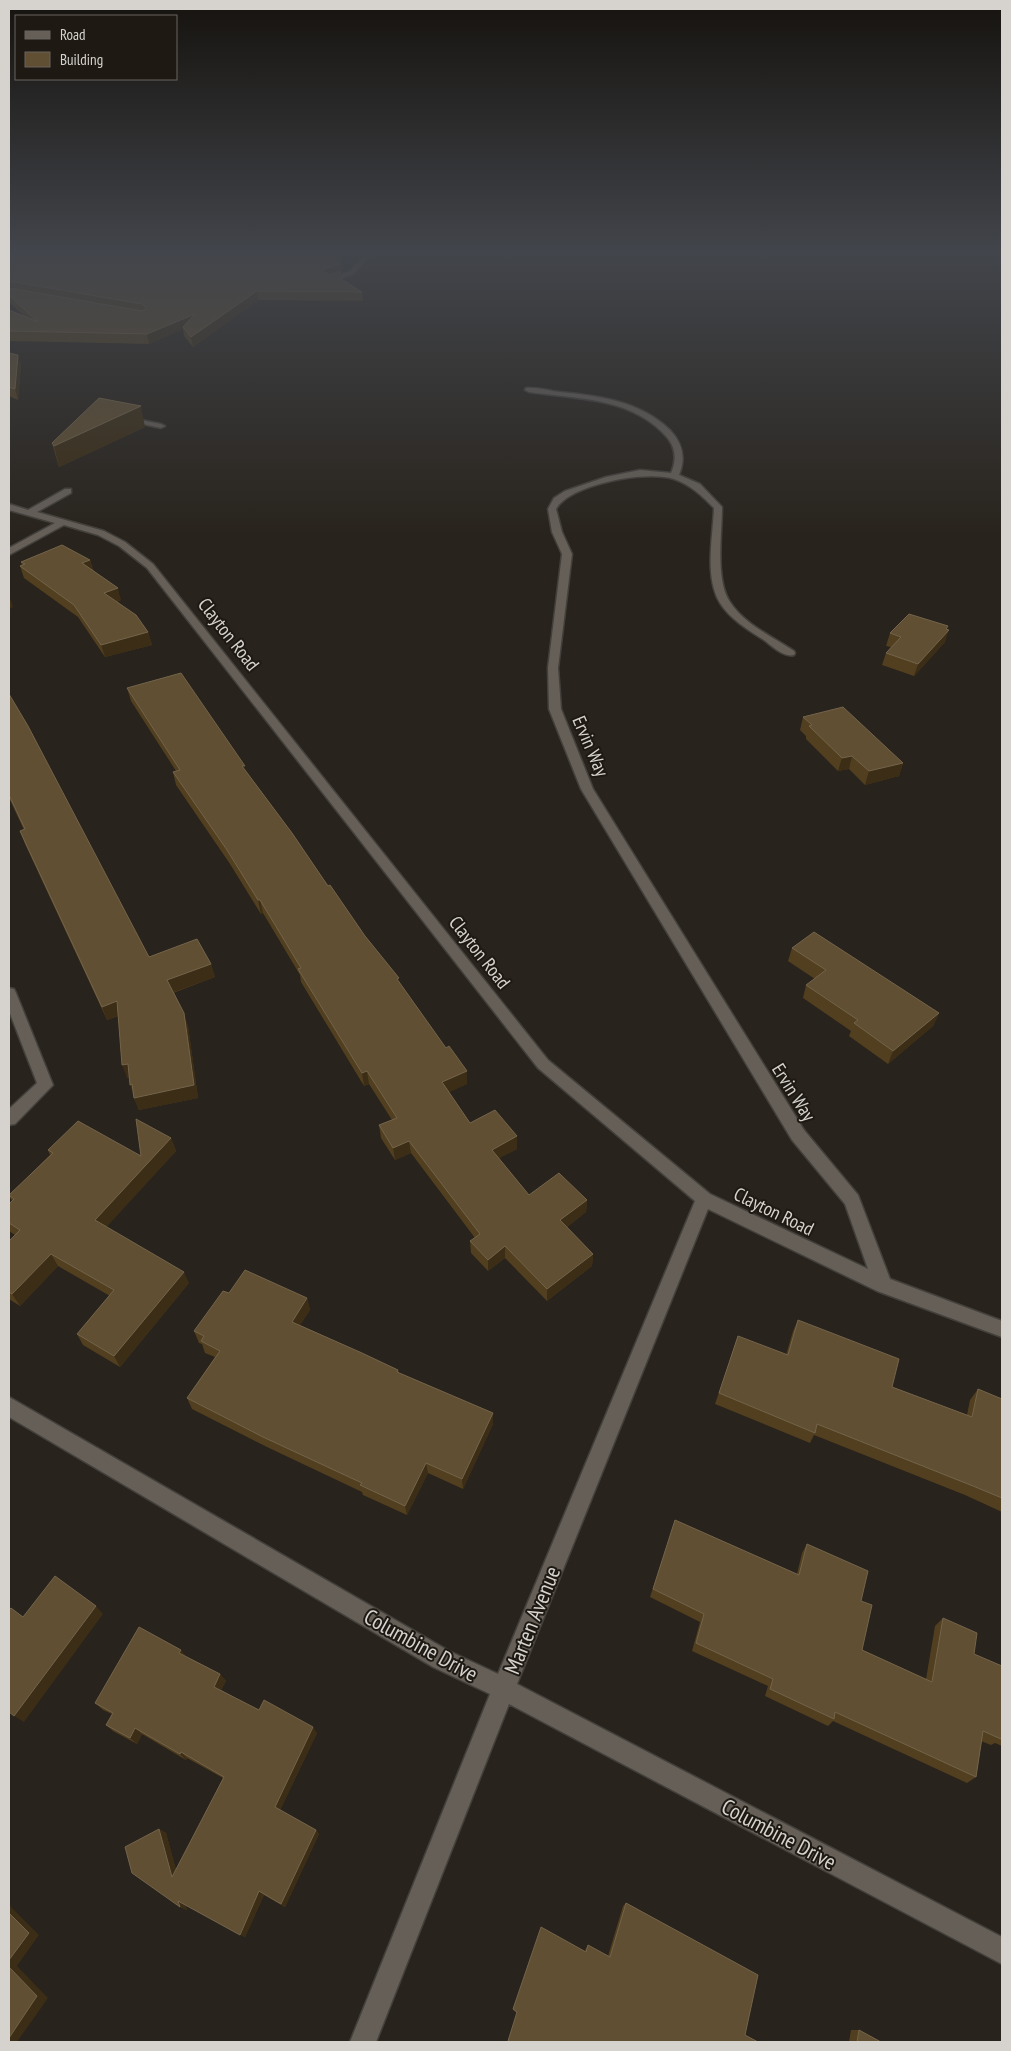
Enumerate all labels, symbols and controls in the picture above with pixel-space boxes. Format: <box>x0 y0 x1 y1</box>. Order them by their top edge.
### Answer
legend <box>15 15 178 80</box>
text: Road <box>60 25 86 44</box>
text: Building <box>60 50 103 69</box>
street label: Clayton Road <box>193 593 265 675</box>
street label: Ervin Way <box>567 712 615 781</box>
street label: Clayton Road <box>444 911 516 993</box>
street label: Ervin Way <box>767 1059 822 1126</box>
street label: Clayton Road <box>730 1181 818 1241</box>
street label: Marten Avenue <box>498 1562 566 1678</box>
street label: Columbine Drive <box>359 1602 483 1688</box>
street label: Columbine Drive <box>717 1792 841 1876</box>

